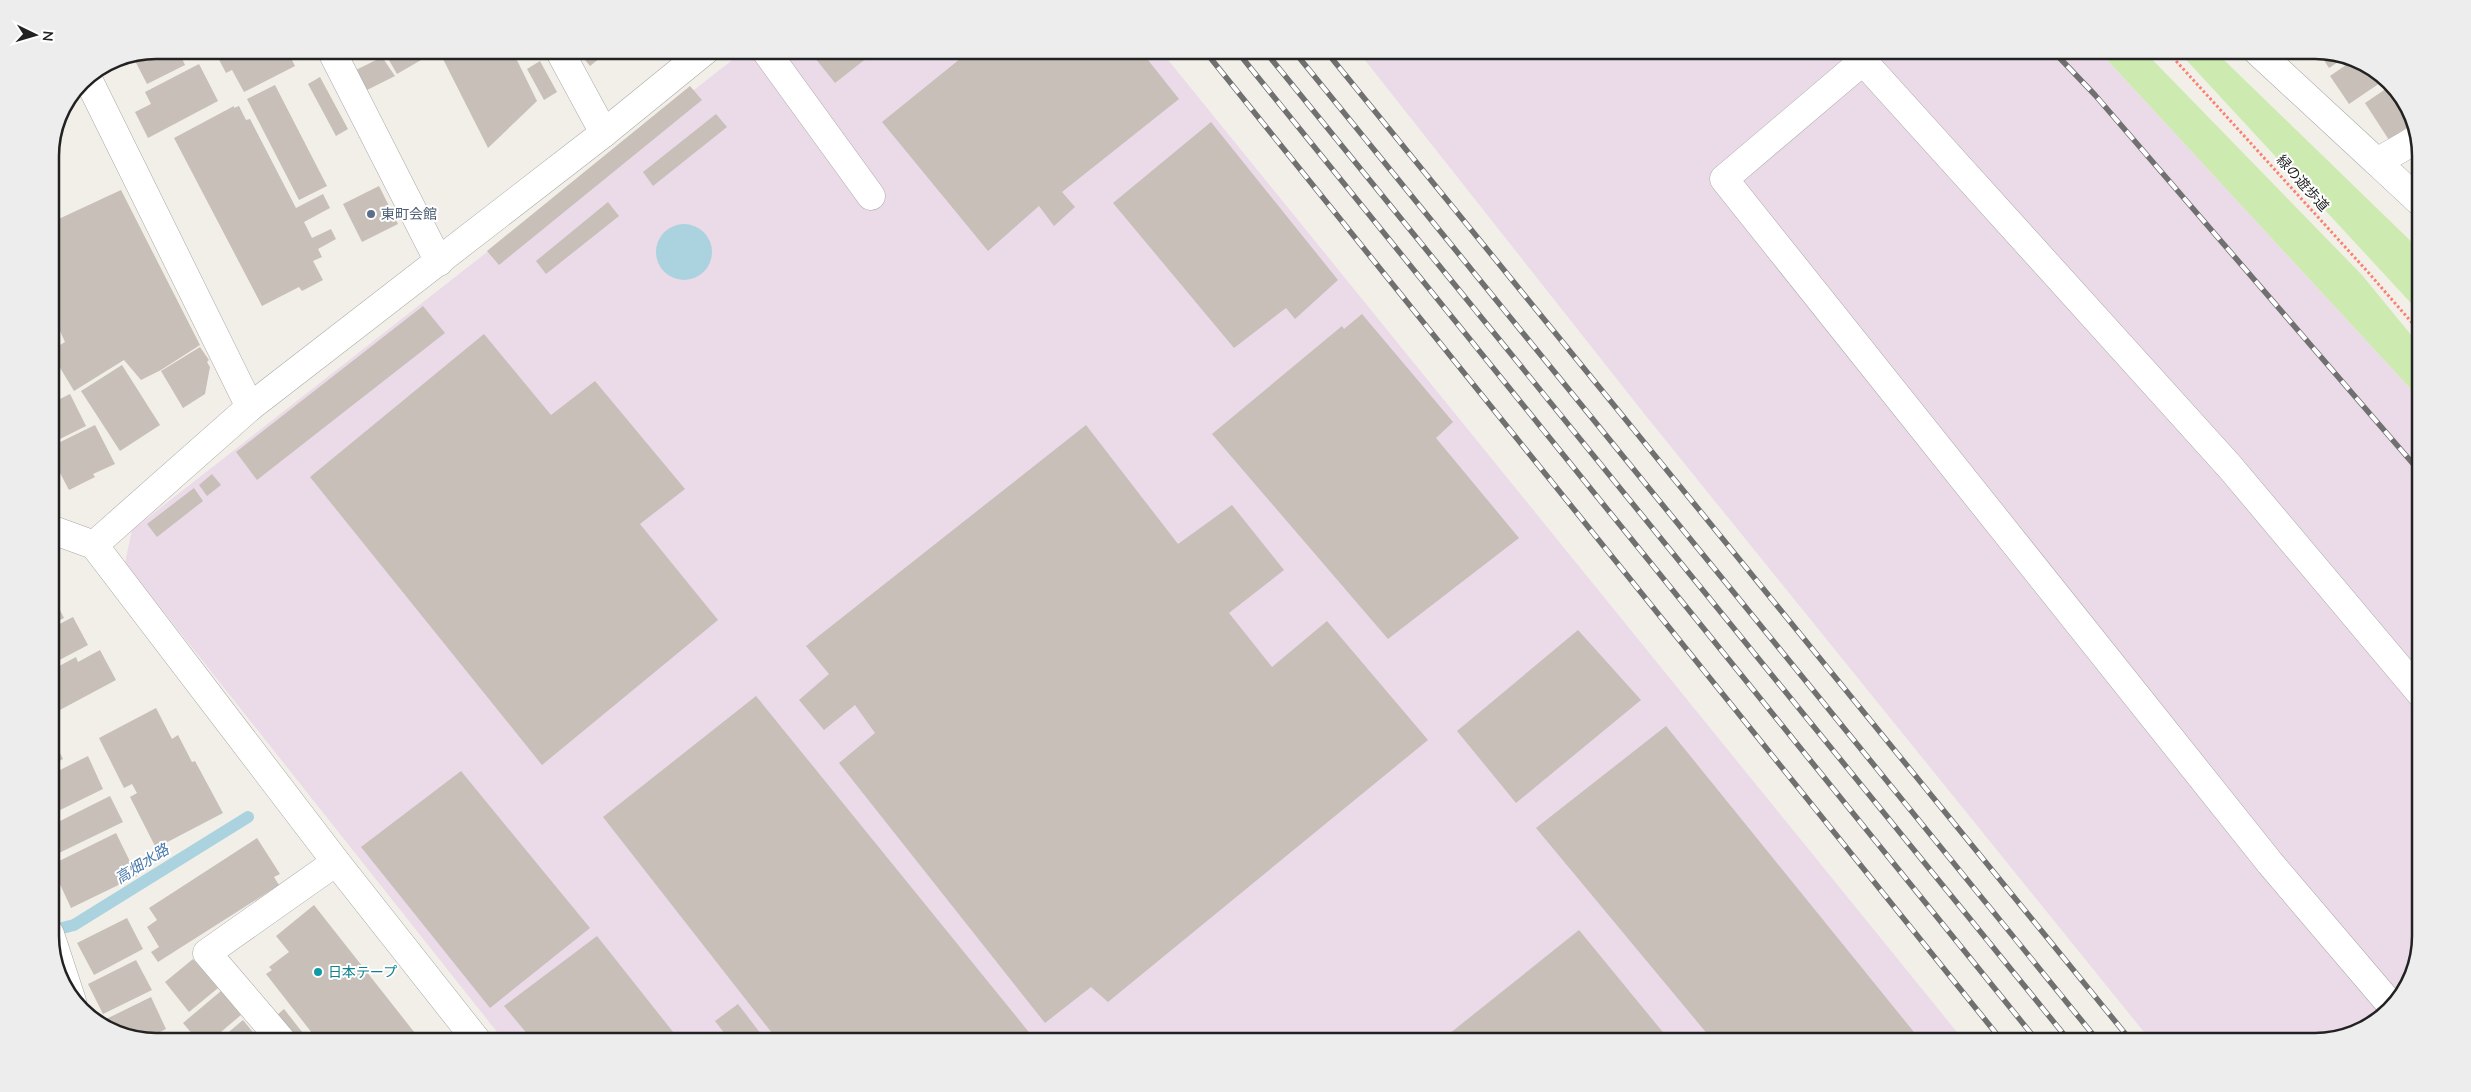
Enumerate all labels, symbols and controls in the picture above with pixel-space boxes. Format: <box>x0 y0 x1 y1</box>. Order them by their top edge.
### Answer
north arrow <box>10 10 60 60</box>
text: N <box>38 30 57 42</box>
street label: 緑の遊歩道 <box>2272 151 2333 216</box>
place label: 東町会館 <box>381 205 437 224</box>
marker: 東町会館 <box>365 208 377 220</box>
water label: 高畑水路 <box>111 839 174 888</box>
place label: 日本テープ <box>328 963 397 982</box>
marker: 日本テープ <box>312 966 324 978</box>

